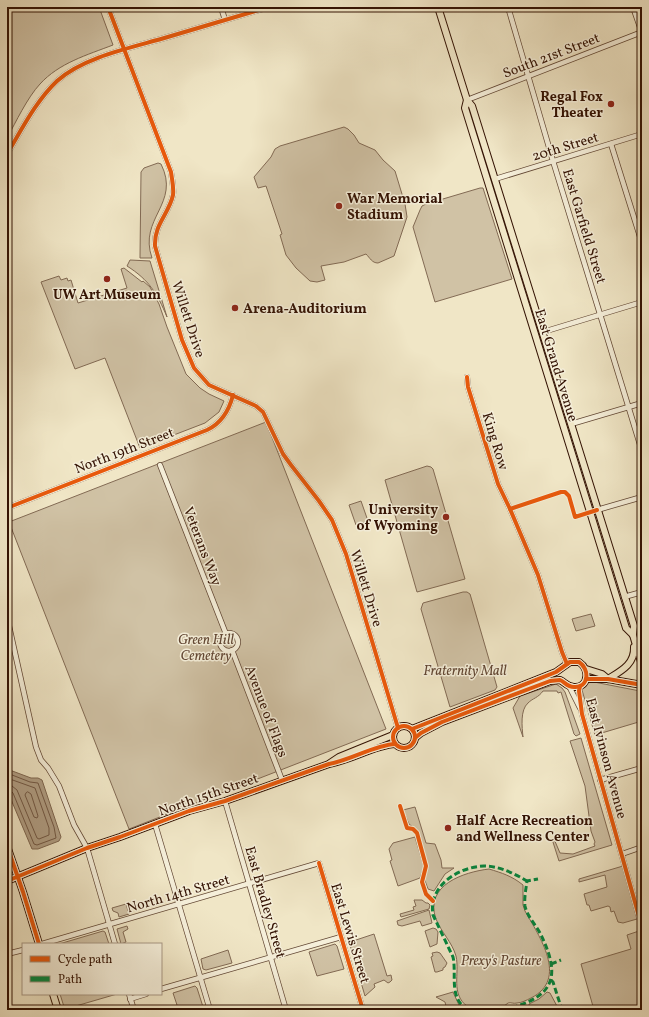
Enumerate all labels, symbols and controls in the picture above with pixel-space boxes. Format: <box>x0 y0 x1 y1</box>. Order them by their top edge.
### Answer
street label: South 21st Street <box>500 29 603 84</box>
place label: Regal Fox Theater <box>540 88 603 123</box>
marker: Regal Fox Theater <box>606 99 616 109</box>
street label: 20th Street <box>530 128 601 167</box>
street label: East Garfield Street <box>557 167 610 286</box>
place label: War Memorial Stadium <box>347 190 443 225</box>
marker: War Memorial Stadium <box>334 201 344 211</box>
marker: UW Art Museum <box>102 274 112 284</box>
street label: Willett Drive <box>166 279 209 361</box>
place label: UW Art Museum <box>53 286 162 305</box>
place label: Arena-Auditorium <box>243 300 367 319</box>
marker: Arena-Auditorium <box>230 303 240 313</box>
street label: East Grand Avenue <box>529 307 582 425</box>
street label: King Row <box>477 410 512 473</box>
street label: North 19th Street <box>72 424 177 479</box>
place label: University of Wyoming <box>357 501 438 536</box>
street label: Veterans Way <box>178 504 226 589</box>
marker: University of Wyoming <box>441 512 451 522</box>
street label: Willett Drive <box>345 548 386 630</box>
park label: Green Hill Cemetery <box>178 631 235 666</box>
park label: Fraternity Mall <box>423 662 507 681</box>
street label: Avenue of Flags <box>239 663 292 760</box>
street label: East Ivinson Avenue <box>580 696 631 821</box>
street label: North 15th Street <box>156 769 261 821</box>
place label: Half Acre Recreation and Wellness Center <box>456 812 593 847</box>
marker: Half Acre Recreation and Wellness Center <box>443 823 453 833</box>
street label: East Bradley Street <box>239 844 290 961</box>
street label: North 14th Street <box>125 871 232 918</box>
street label: East Lewis Street <box>325 881 374 986</box>
legend <box>22 943 162 995</box>
text: Cycle path <box>58 952 113 968</box>
park label: Prexy's Pasture <box>461 952 541 971</box>
text: Path <box>58 972 82 988</box>

